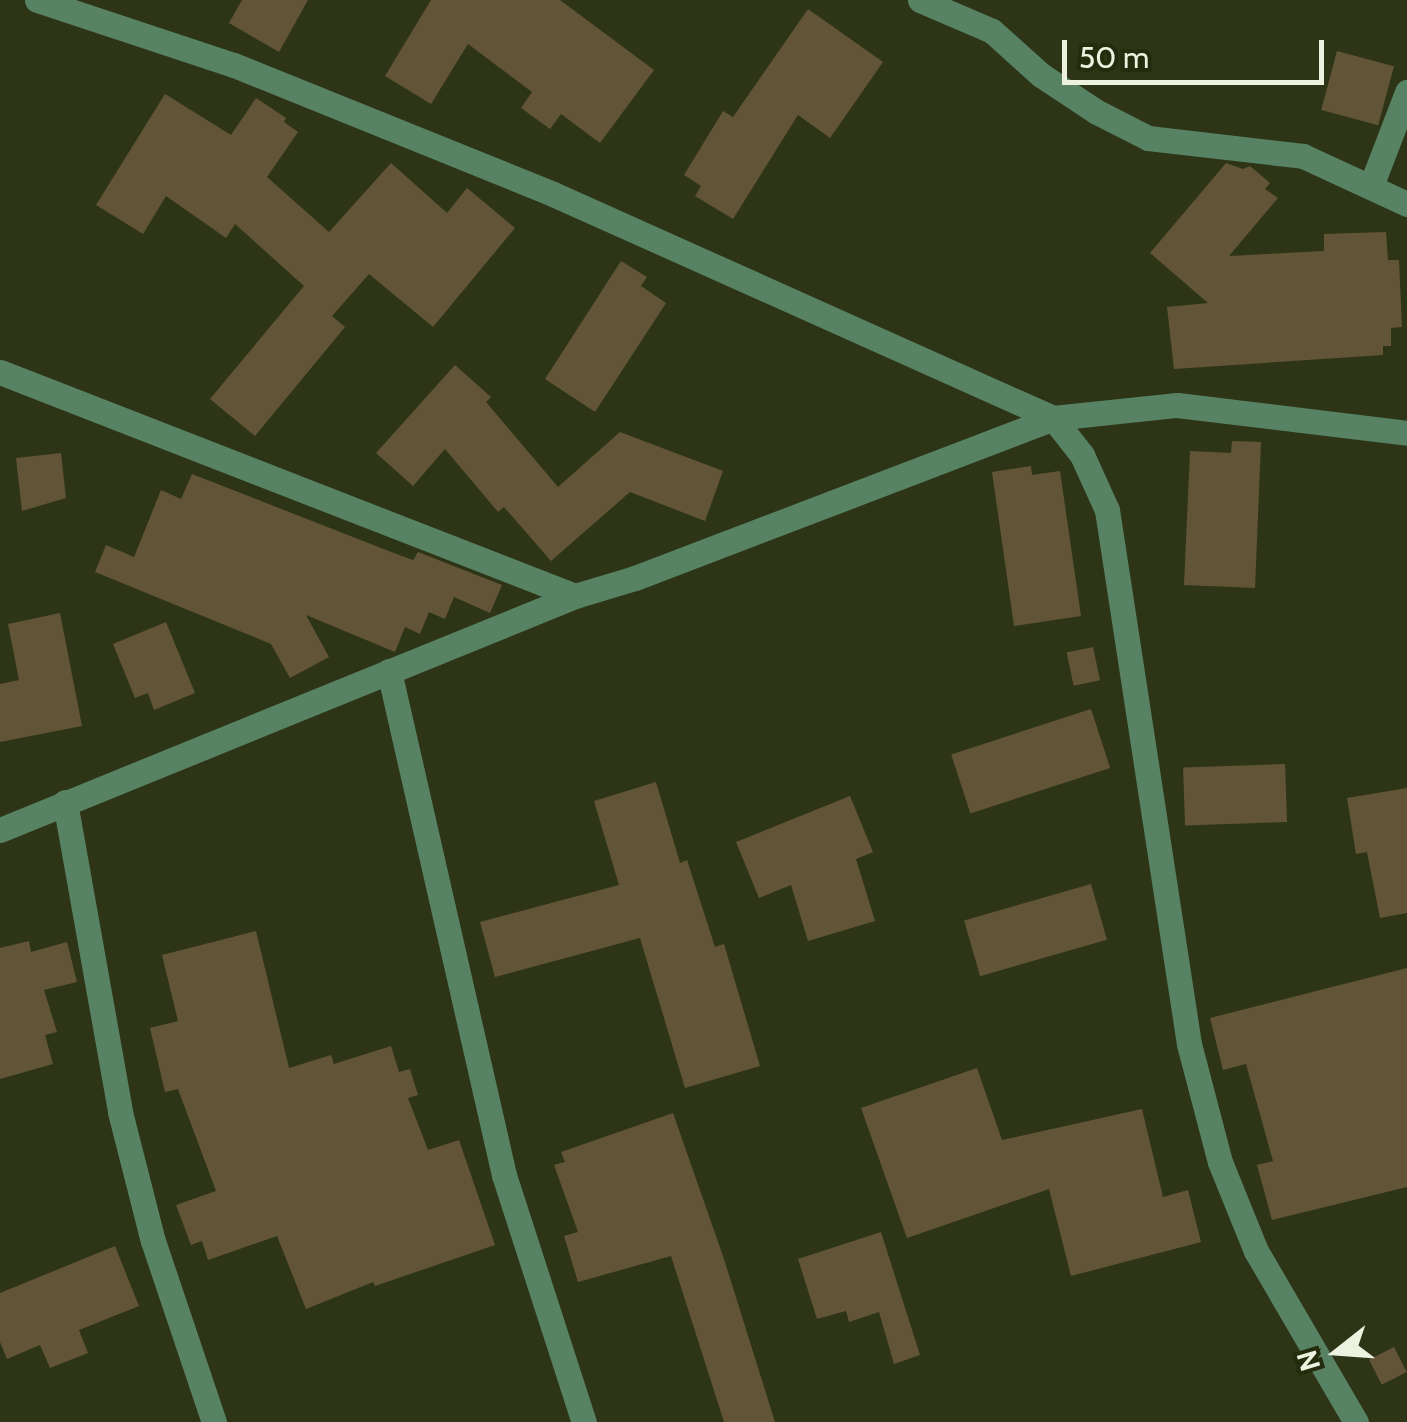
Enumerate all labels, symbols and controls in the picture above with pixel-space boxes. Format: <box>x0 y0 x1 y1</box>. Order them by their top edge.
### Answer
scale bar <box>1067 20 1330 82</box>
text: 50 m <box>1079 39 1149 76</box>
north arrow <box>1287 1302 1387 1402</box>
text: N <box>1289 1346 1327 1375</box>

